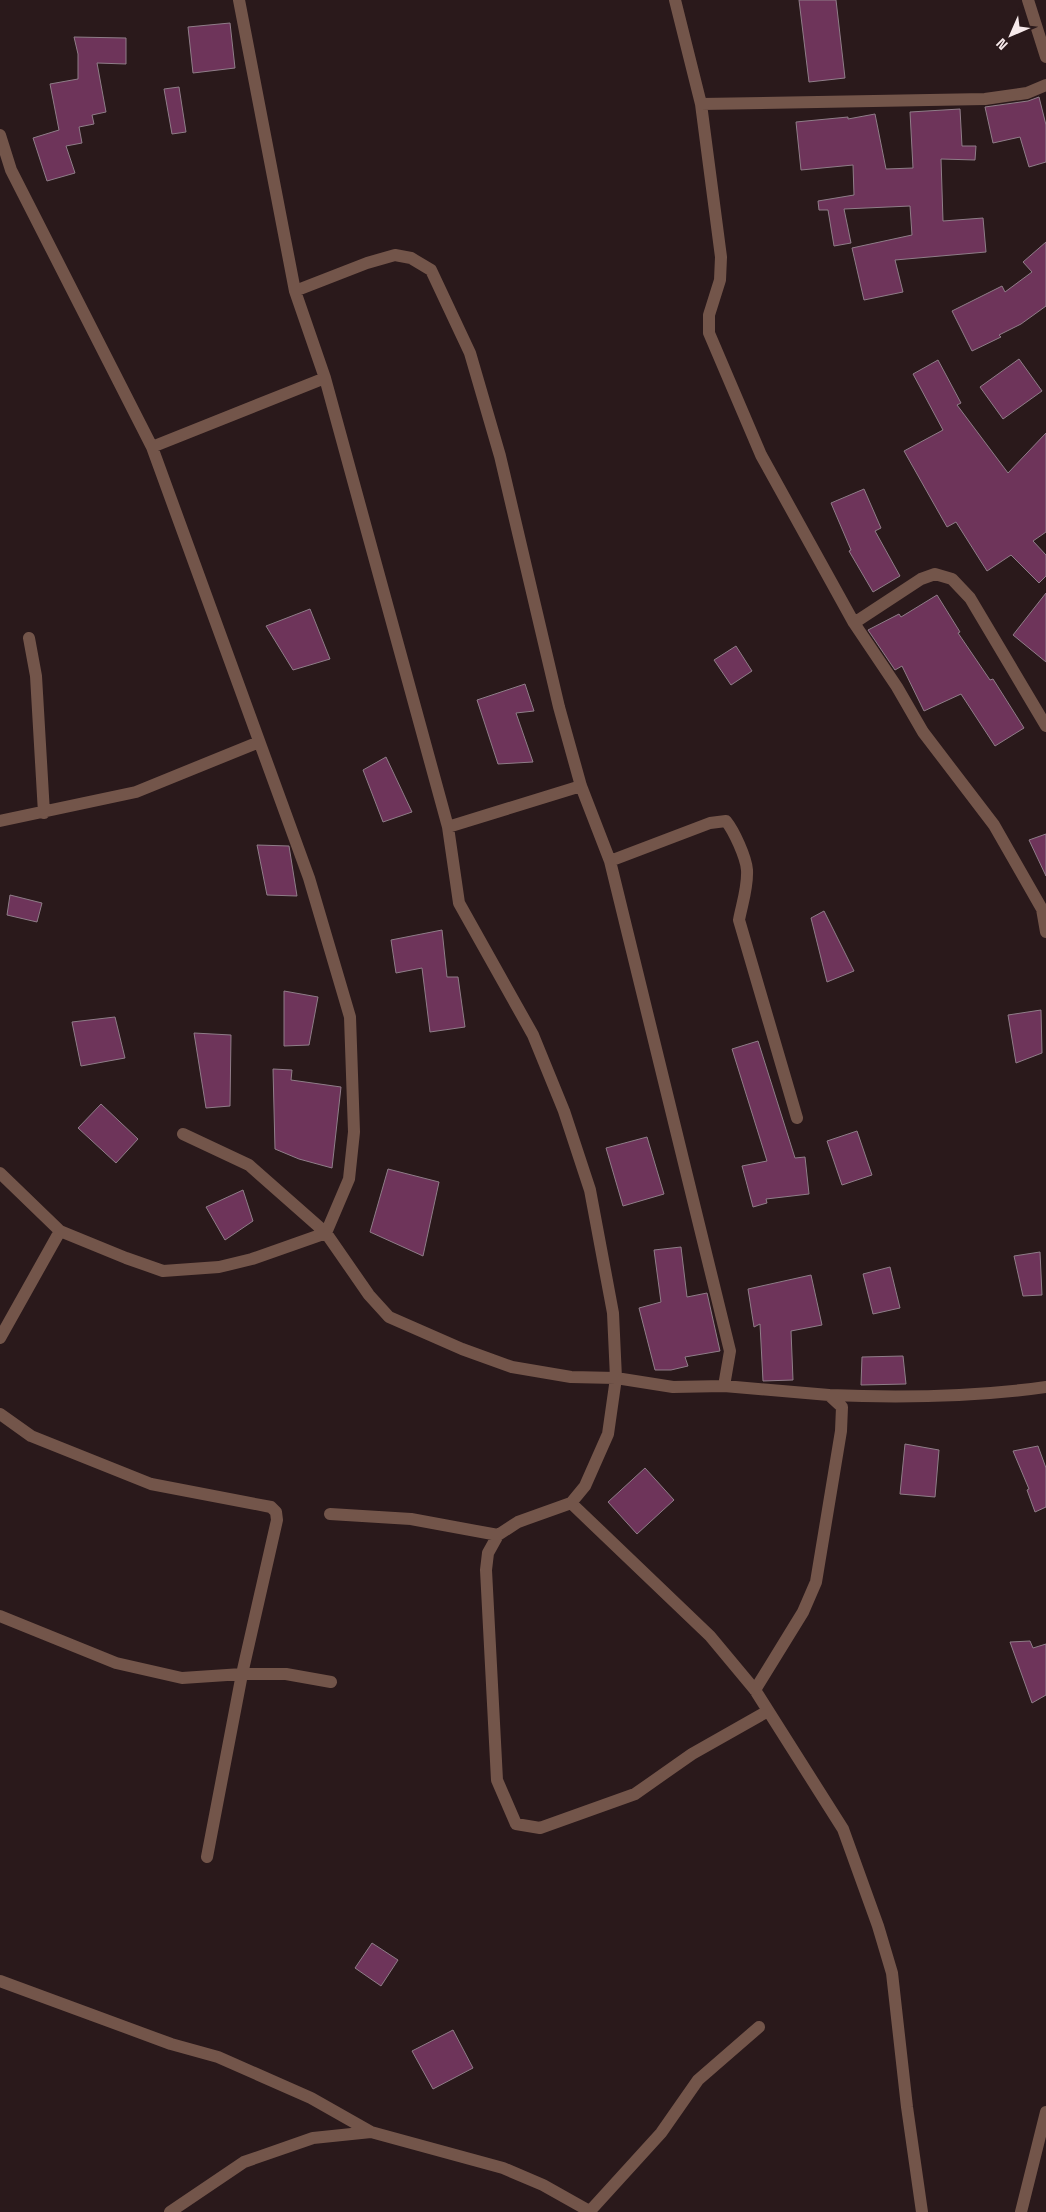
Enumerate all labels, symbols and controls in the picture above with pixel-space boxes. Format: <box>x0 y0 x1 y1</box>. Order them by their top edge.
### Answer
north arrow <box>986 10 1036 60</box>
text: N <box>992 35 1011 54</box>

